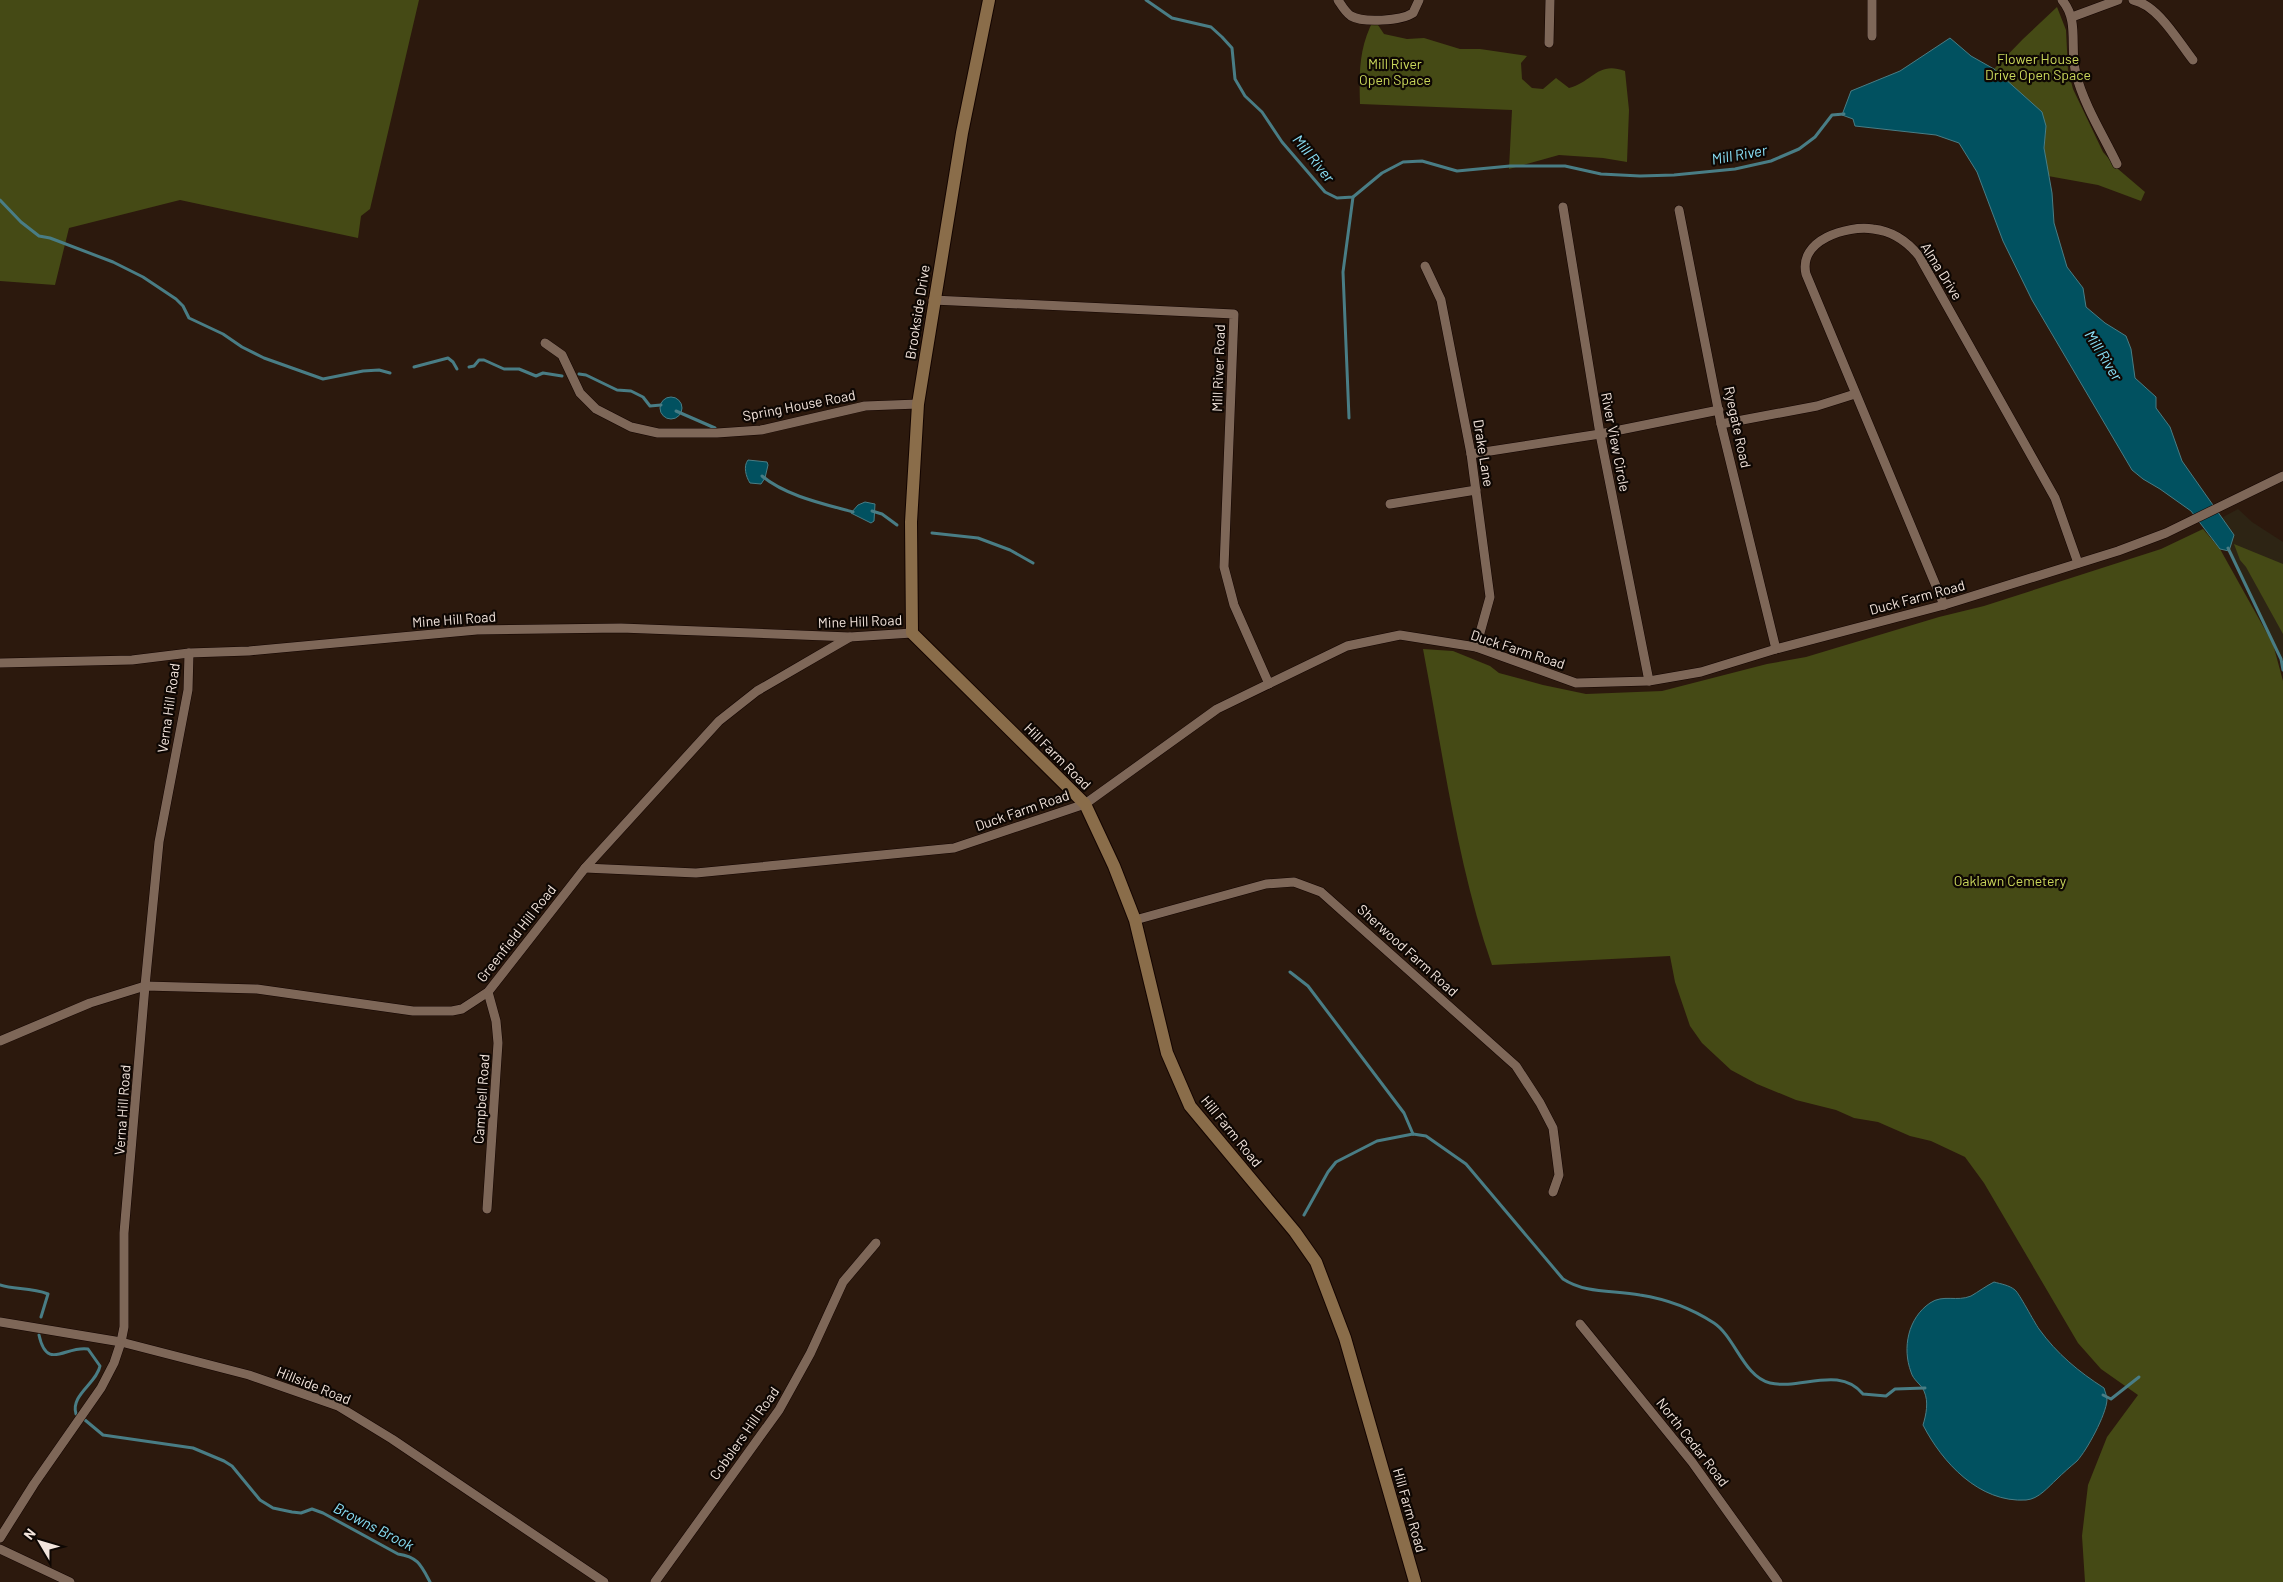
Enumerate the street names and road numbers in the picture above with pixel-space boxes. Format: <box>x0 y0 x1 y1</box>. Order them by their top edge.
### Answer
street label: Alma Drive <box>1918 239 1966 303</box>
street label: Brookside Drive <box>901 264 933 360</box>
street label: Mill River Road <box>1208 324 1228 412</box>
street label: Ryegate Road <box>1721 385 1755 469</box>
street label: Spring House Road <box>741 386 857 424</box>
street label: River View Circle <box>1598 391 1634 493</box>
street label: Drake Lane <box>1470 418 1498 488</box>
street label: Duck Farm Road <box>1867 576 1967 618</box>
street label: Mine Hill Road <box>411 608 497 630</box>
street label: Mine Hill Road <box>818 611 902 631</box>
street label: Duck Farm Road <box>1469 626 1567 672</box>
street label: Verna Hill Road <box>153 662 183 754</box>
street label: Hill Farm Road <box>1021 719 1095 793</box>
street label: Duck Farm Road <box>973 786 1071 834</box>
street label: Greenfield Hill Road <box>473 881 559 985</box>
street label: Sherwood Farm Road <box>1354 900 1462 1000</box>
street label: Campbell Road <box>469 1053 493 1145</box>
street label: Verna Hill Road <box>110 1064 134 1156</box>
street label: Hill Farm Road <box>1198 1092 1266 1170</box>
street label: Hillside Road <box>274 1362 354 1408</box>
street label: Cobblers Hill Road <box>706 1383 782 1483</box>
street label: North Cedar Road <box>1653 1394 1733 1490</box>
street label: Hill Farm Road <box>1390 1466 1430 1554</box>

